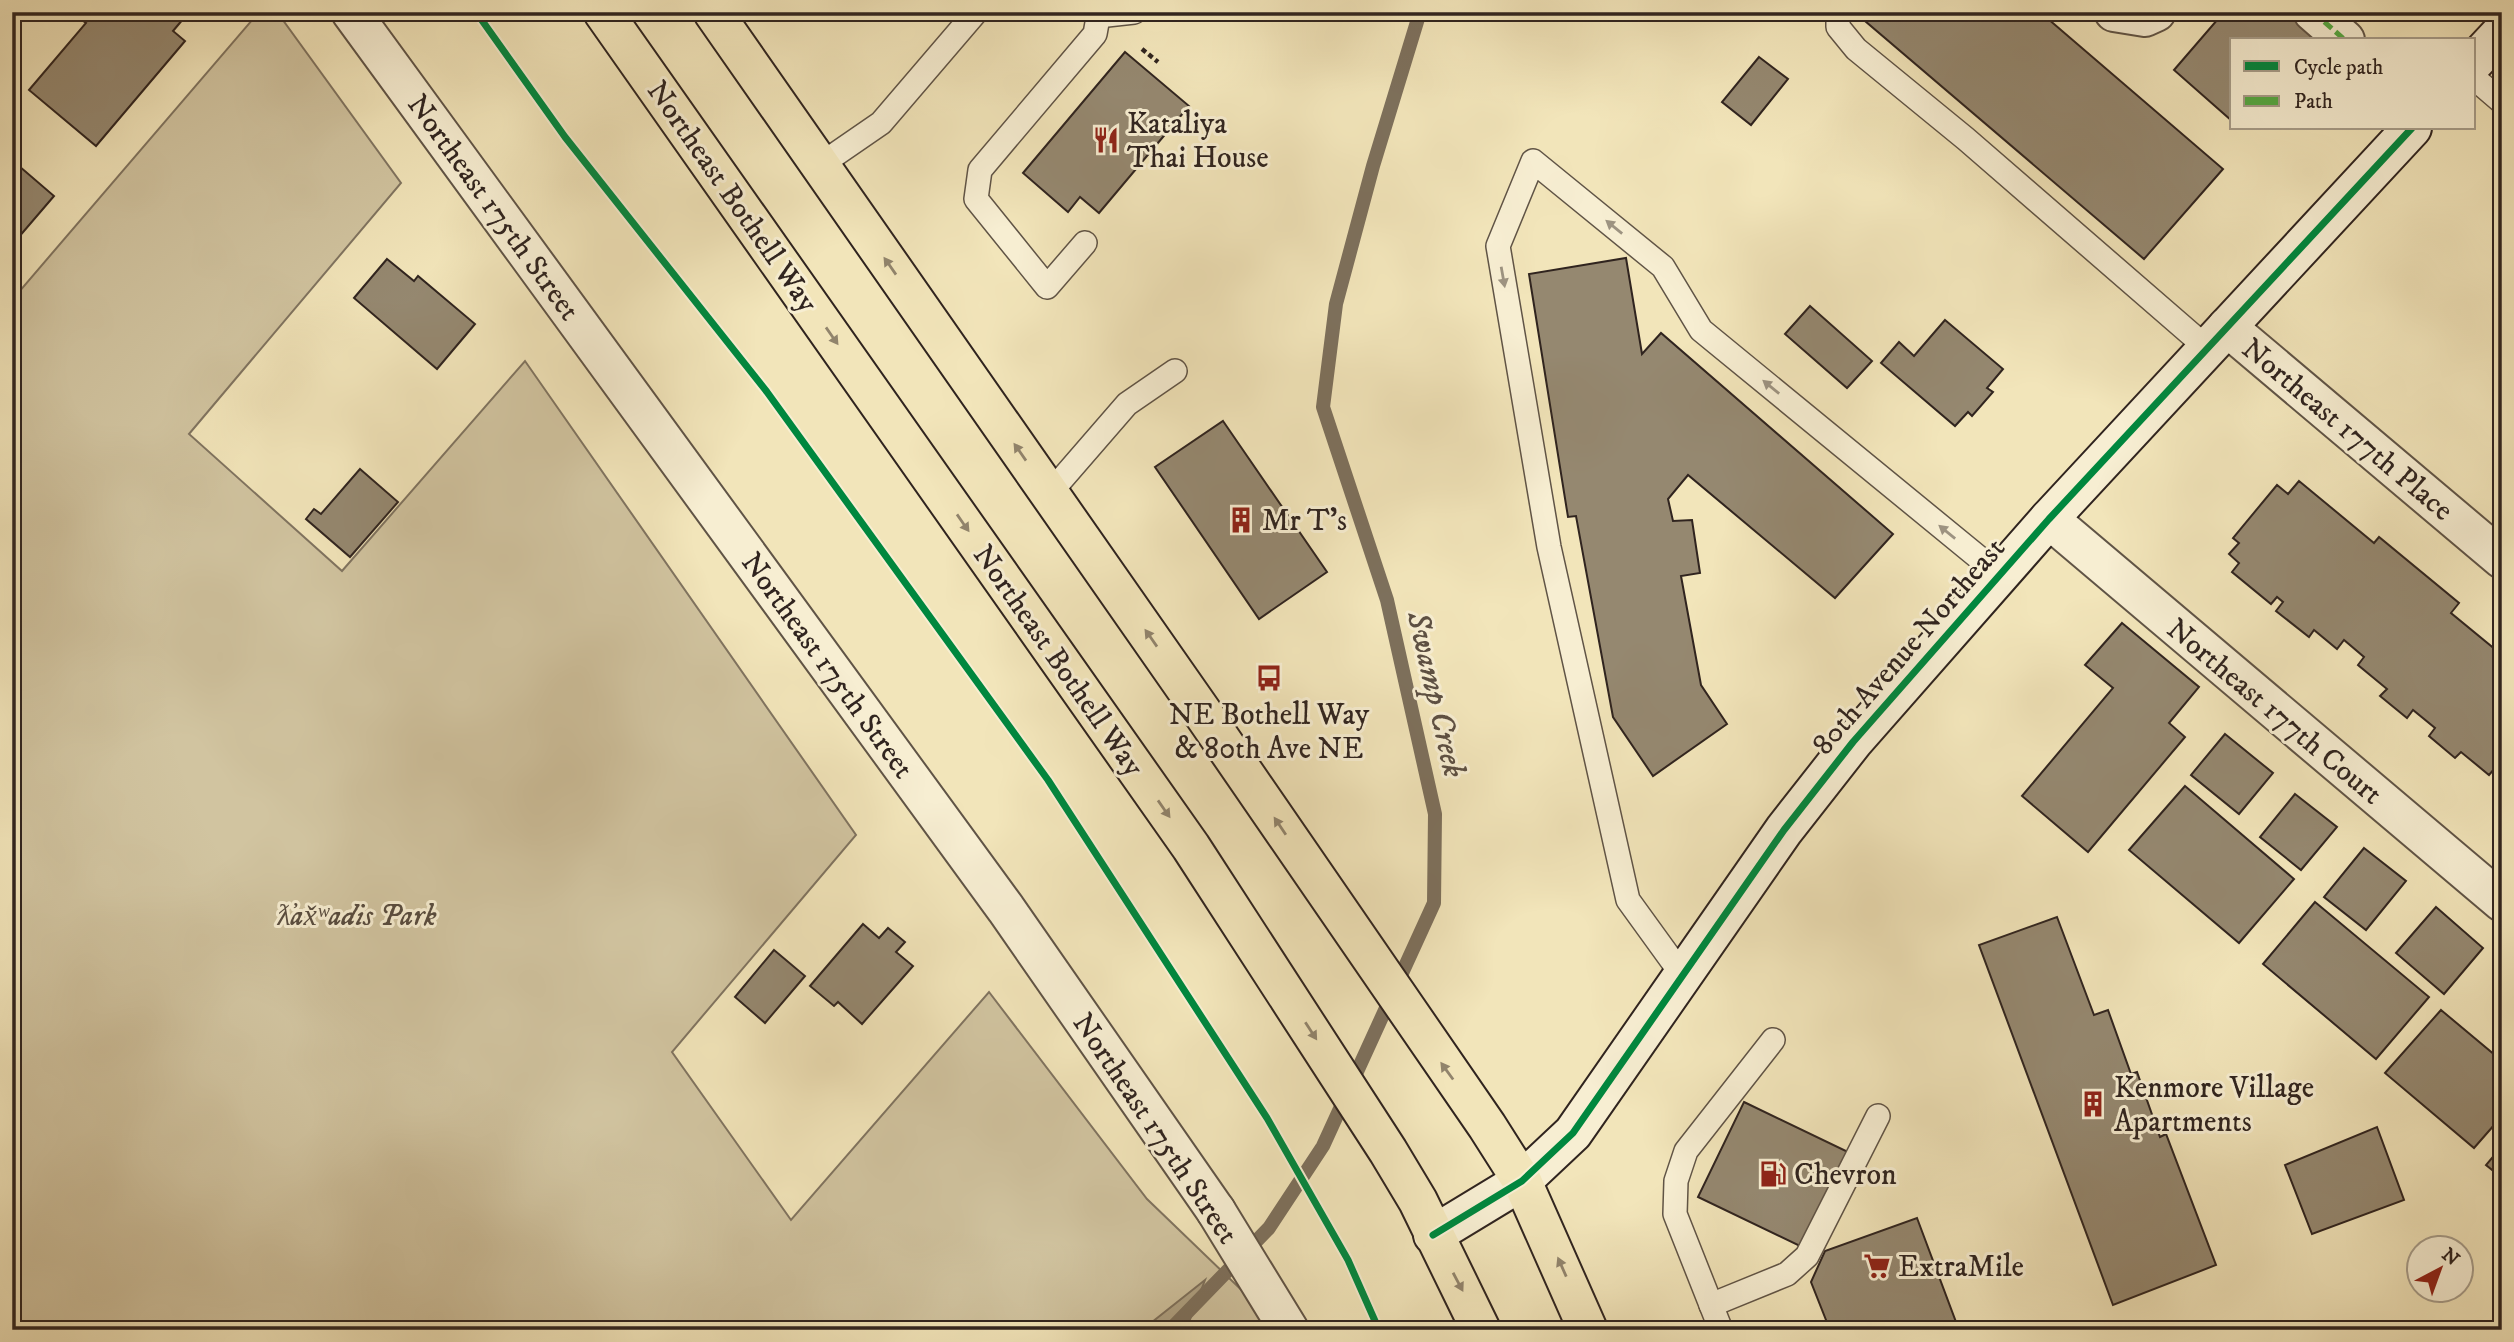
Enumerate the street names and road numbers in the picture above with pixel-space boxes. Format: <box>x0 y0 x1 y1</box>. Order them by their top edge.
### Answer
street label: Northeast Bothell Way <box>638 74 826 320</box>
street label: Northeast 175th Street <box>398 88 587 328</box>
street label: Northeast 177th Place <box>2234 331 2460 529</box>
street label: 80th Avenue Northeast <box>1805 531 2013 763</box>
street label: Northeast Bothell Way <box>964 538 1152 784</box>
street label: Northeast 175th Street <box>732 546 921 786</box>
street label: Northeast 177th Court <box>2159 611 2389 813</box>
street label: Northeast 175th Street <box>1064 1006 1246 1251</box>

